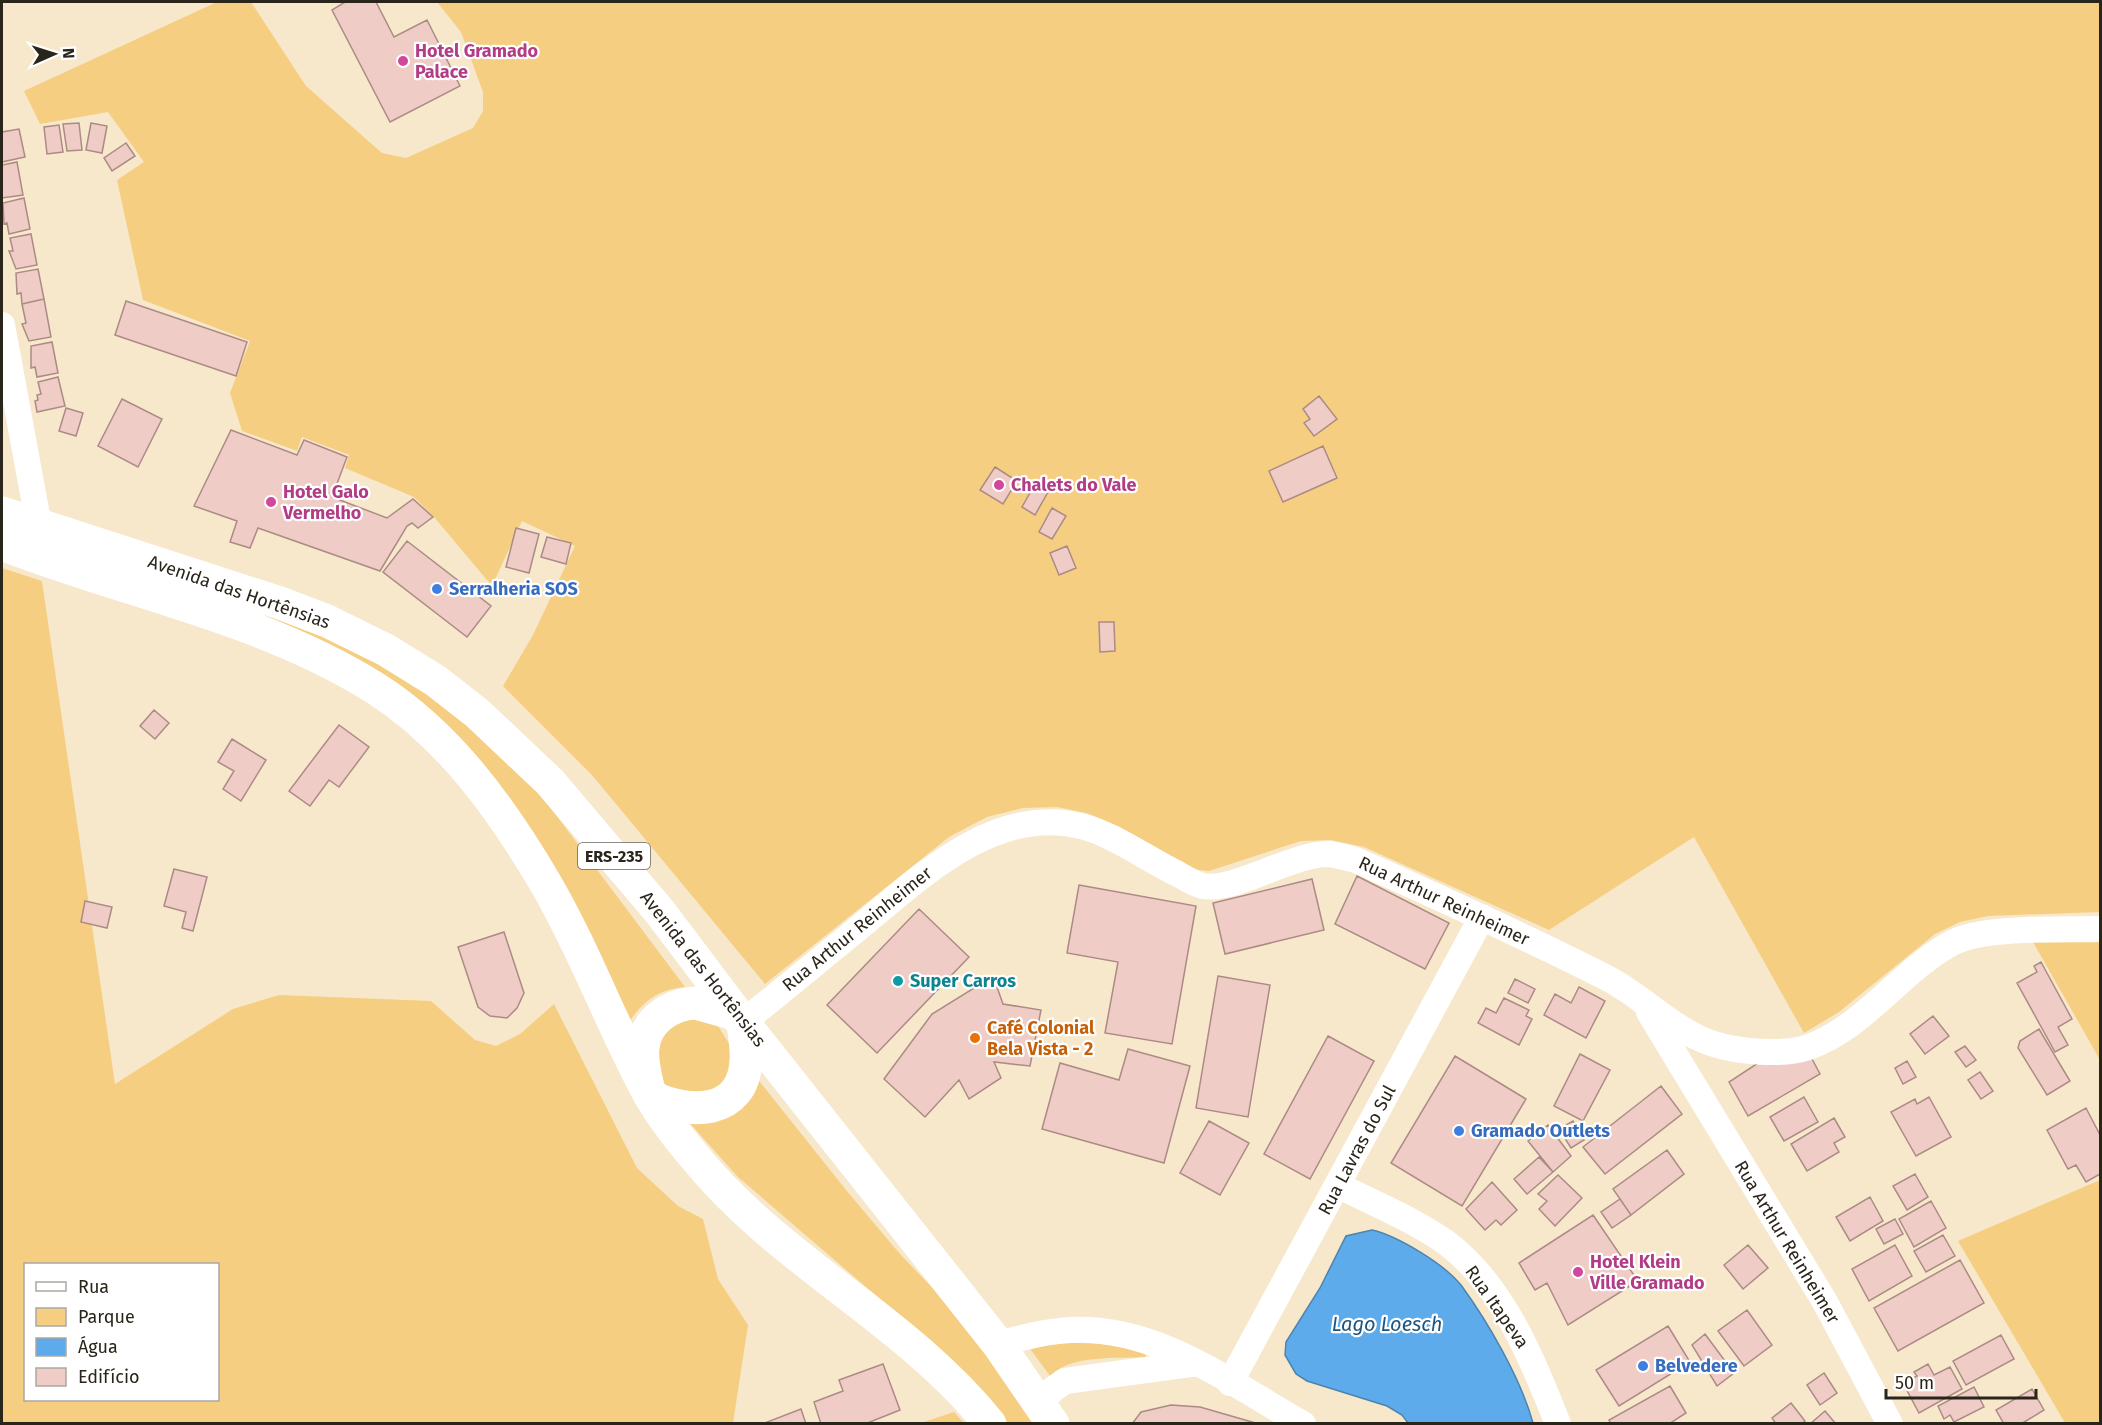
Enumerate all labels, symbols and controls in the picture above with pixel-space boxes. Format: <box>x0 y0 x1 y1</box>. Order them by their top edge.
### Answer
north arrow <box>24 24 84 84</box>
place label: Hotel Gramado Palace <box>415 40 538 83</box>
text: N <box>59 47 78 59</box>
marker: Hotel Gramado Palace <box>396 54 410 68</box>
place label: Chalets do Vale <box>1011 474 1136 496</box>
marker: Chalets do Vale <box>992 478 1006 492</box>
place label: Hotel Galo Vermelho <box>282 481 369 524</box>
marker: Hotel Galo Vermelho <box>264 495 278 509</box>
street label: Avenida das Hortênsias <box>145 550 333 634</box>
place label: Serralheria SOS <box>449 578 578 600</box>
marker: Serralheria SOS <box>430 582 444 596</box>
road number: ERS-235 <box>578 843 650 869</box>
street label: Rua Arthur Reinheimer <box>1355 852 1533 950</box>
street label: Rua Arthur Reinheimer <box>778 862 936 996</box>
street label: Avenida das Hortênsias <box>635 887 771 1051</box>
place label: Super Carros <box>910 970 1016 992</box>
marker: Super Carros <box>891 974 905 988</box>
place label: Café Colonial Bela Vista - 2 <box>987 1017 1095 1060</box>
marker: Café Colonial Bela Vista - 2 <box>968 1031 982 1045</box>
street label: Rua Lavras do Sul <box>1314 1081 1400 1219</box>
place label: Gramado Outlets <box>1471 1120 1610 1142</box>
marker: Gramado Outlets <box>1452 1124 1466 1138</box>
street label: Rua Arthur Reinheimer <box>1730 1157 1844 1327</box>
place label: Hotel Klein Ville Gramado <box>1589 1251 1705 1294</box>
street label: Rua Itapeva <box>1460 1261 1534 1353</box>
legend <box>24 1263 219 1401</box>
marker: Hotel Klein Ville Gramado <box>1571 1265 1585 1279</box>
text: Rua <box>78 1276 109 1298</box>
text: Parque <box>78 1306 135 1328</box>
water label: Lago Loesch <box>1332 1312 1442 1336</box>
text: Água <box>78 1335 118 1358</box>
place label: Belvedere <box>1655 1355 1738 1377</box>
marker: Belvedere <box>1636 1359 1650 1373</box>
scale bar <box>1886 1362 2036 1400</box>
text: Edifício <box>78 1366 140 1388</box>
text: 50 m <box>1895 1372 1934 1394</box>

